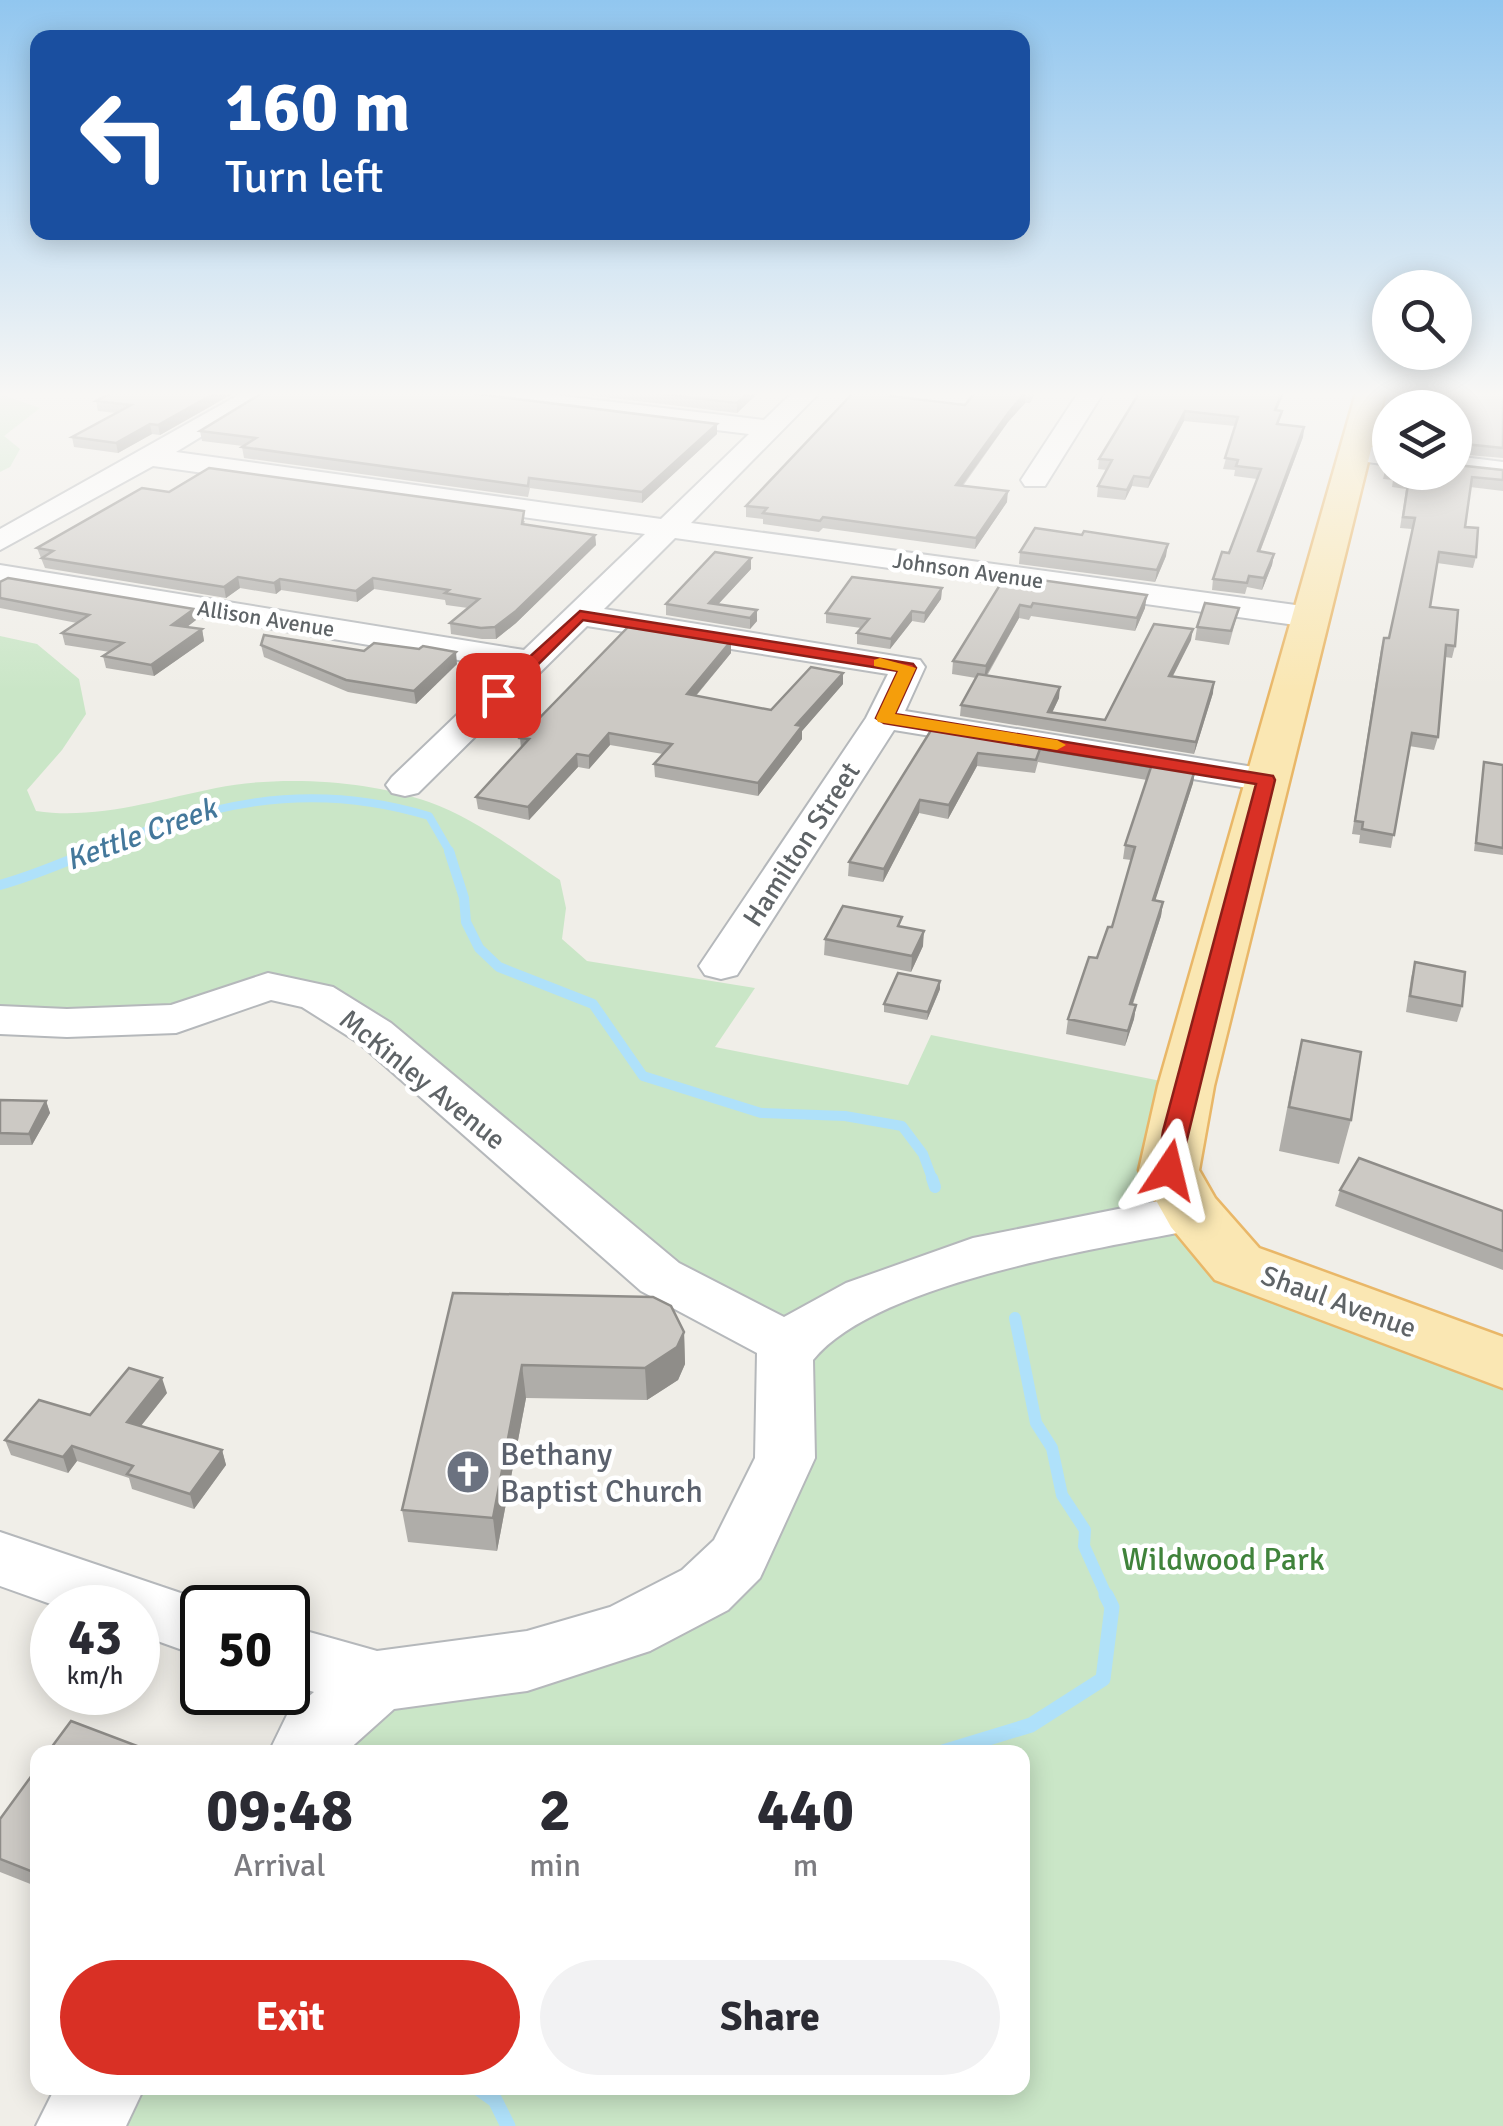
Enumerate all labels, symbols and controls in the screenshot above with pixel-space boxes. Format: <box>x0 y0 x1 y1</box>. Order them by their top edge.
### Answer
text: 160 m <box>225 64 410 150</box>
icon: left <box>60 70 190 200</box>
text: Turn left <box>225 150 384 205</box>
map controls <box>1372 270 1472 490</box>
button: search <box>1372 270 1472 370</box>
button: layers <box>1372 390 1472 490</box>
street label: Johnson Avenue <box>891 547 1045 594</box>
street label: Allison Avenue <box>195 594 336 643</box>
pin <box>456 653 541 738</box>
icon: arrive <box>471 668 526 723</box>
street label: Hamilton Street <box>736 756 868 933</box>
water label: Kettle Creek <box>61 789 224 879</box>
street label: McKinley Avenue <box>332 1002 512 1157</box>
position arrow <box>1117 1118 1221 1222</box>
street label: Shaul Avenue <box>1257 1258 1421 1346</box>
place label: Bethany Baptist Church <box>500 1435 703 1511</box>
church icon: Bethany Baptist Church <box>445 1449 491 1495</box>
park label: Wildwood Park <box>1121 1540 1325 1579</box>
speed limit sign: 50 <box>180 1585 310 1715</box>
text: 43 <box>68 1607 122 1669</box>
text: km/h <box>67 1660 123 1691</box>
text: 09:48 <box>206 1774 353 1848</box>
text: 2 <box>539 1774 571 1848</box>
text: 440 <box>757 1774 854 1848</box>
text: Arrival <box>234 1846 326 1885</box>
text: min <box>529 1846 581 1885</box>
text: m <box>793 1846 818 1885</box>
button: Exit <box>60 1960 520 2075</box>
button: Share <box>540 1960 1000 2075</box>

